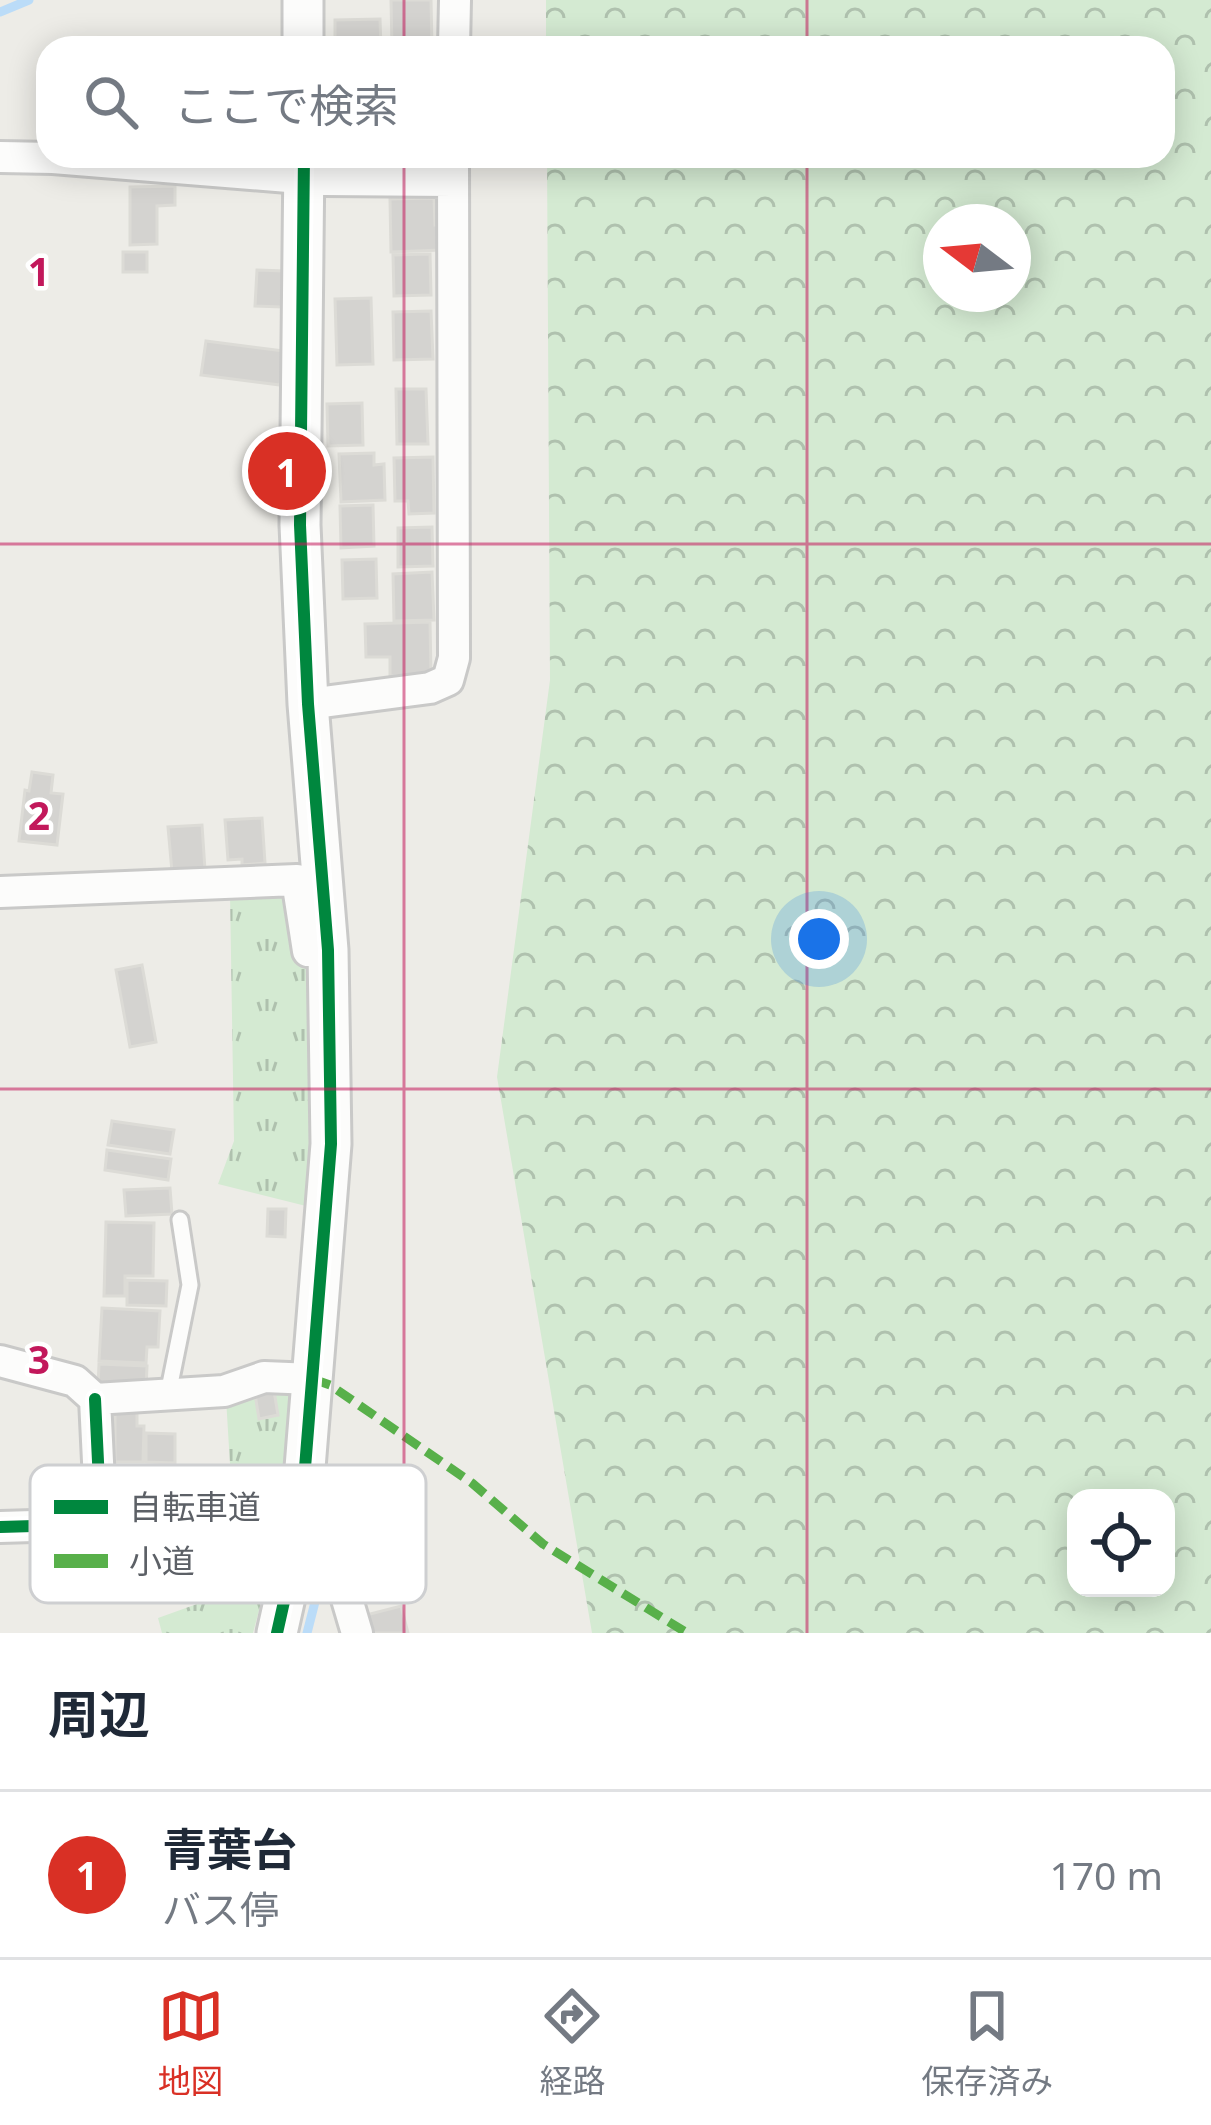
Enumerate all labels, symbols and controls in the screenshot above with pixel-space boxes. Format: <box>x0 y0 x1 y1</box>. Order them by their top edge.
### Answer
search box <box>36 36 1175 168</box>
icon: search <box>78 69 144 135</box>
text: ここで検索 <box>174 74 399 135</box>
north arrow <box>923 204 1031 312</box>
text: 1 <box>28 244 50 297</box>
pin: 1 <box>248 426 326 516</box>
text: 2 <box>28 788 50 841</box>
your location <box>789 909 849 969</box>
text: 3 <box>28 1332 50 1385</box>
legend <box>30 1465 426 1603</box>
text: 自転車道 <box>129 1484 261 1529</box>
map controls <box>1067 1489 1175 1597</box>
button: locate <box>1067 1489 1175 1597</box>
text: 小道 <box>129 1538 195 1583</box>
text: 周辺 <box>48 1678 150 1748</box>
text: 青葉台 <box>162 1818 297 1879</box>
text: 1 <box>76 1848 98 1901</box>
text: 170 m <box>1049 1848 1163 1901</box>
text: バス停 <box>162 1882 279 1935</box>
tab: 地図 <box>158 1983 224 2103</box>
tab: 経路 <box>539 1983 605 2103</box>
tab: 保存済み <box>921 1983 1053 2103</box>

